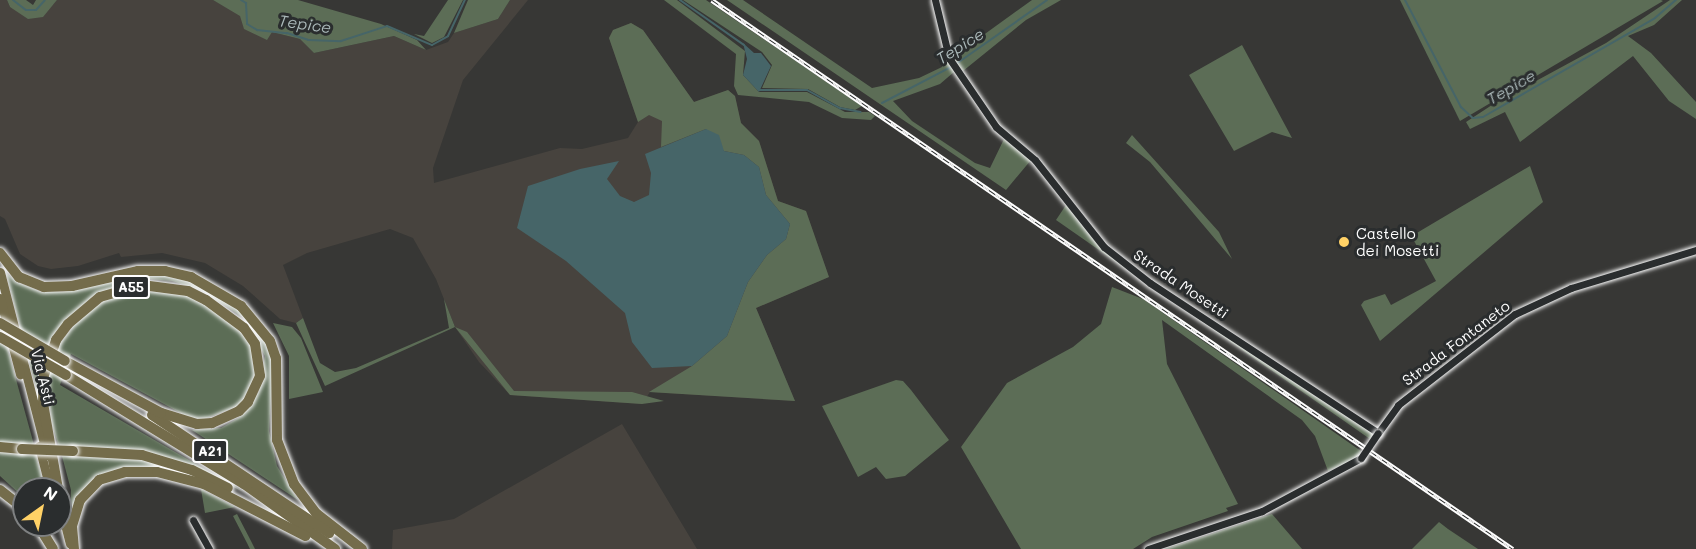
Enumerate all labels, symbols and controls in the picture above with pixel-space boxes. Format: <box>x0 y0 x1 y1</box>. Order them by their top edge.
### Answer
water label: Tepice <box>277 11 333 37</box>
water label: Tepice <box>932 24 988 68</box>
water label: Tepice <box>1483 65 1539 109</box>
place label: Castello dei Mosetti <box>1356 224 1439 259</box>
marker: Castello dei Mosetti <box>1337 235 1351 249</box>
street label: Strada Mosetti <box>1130 246 1232 322</box>
road number: A55 <box>112 276 150 298</box>
street label: Strada Fontaneto <box>1399 297 1513 389</box>
street label: Via Asti <box>27 347 59 407</box>
road number: A21 <box>192 440 228 462</box>
north arrow <box>12 477 72 537</box>
text: N <box>40 481 62 505</box>

